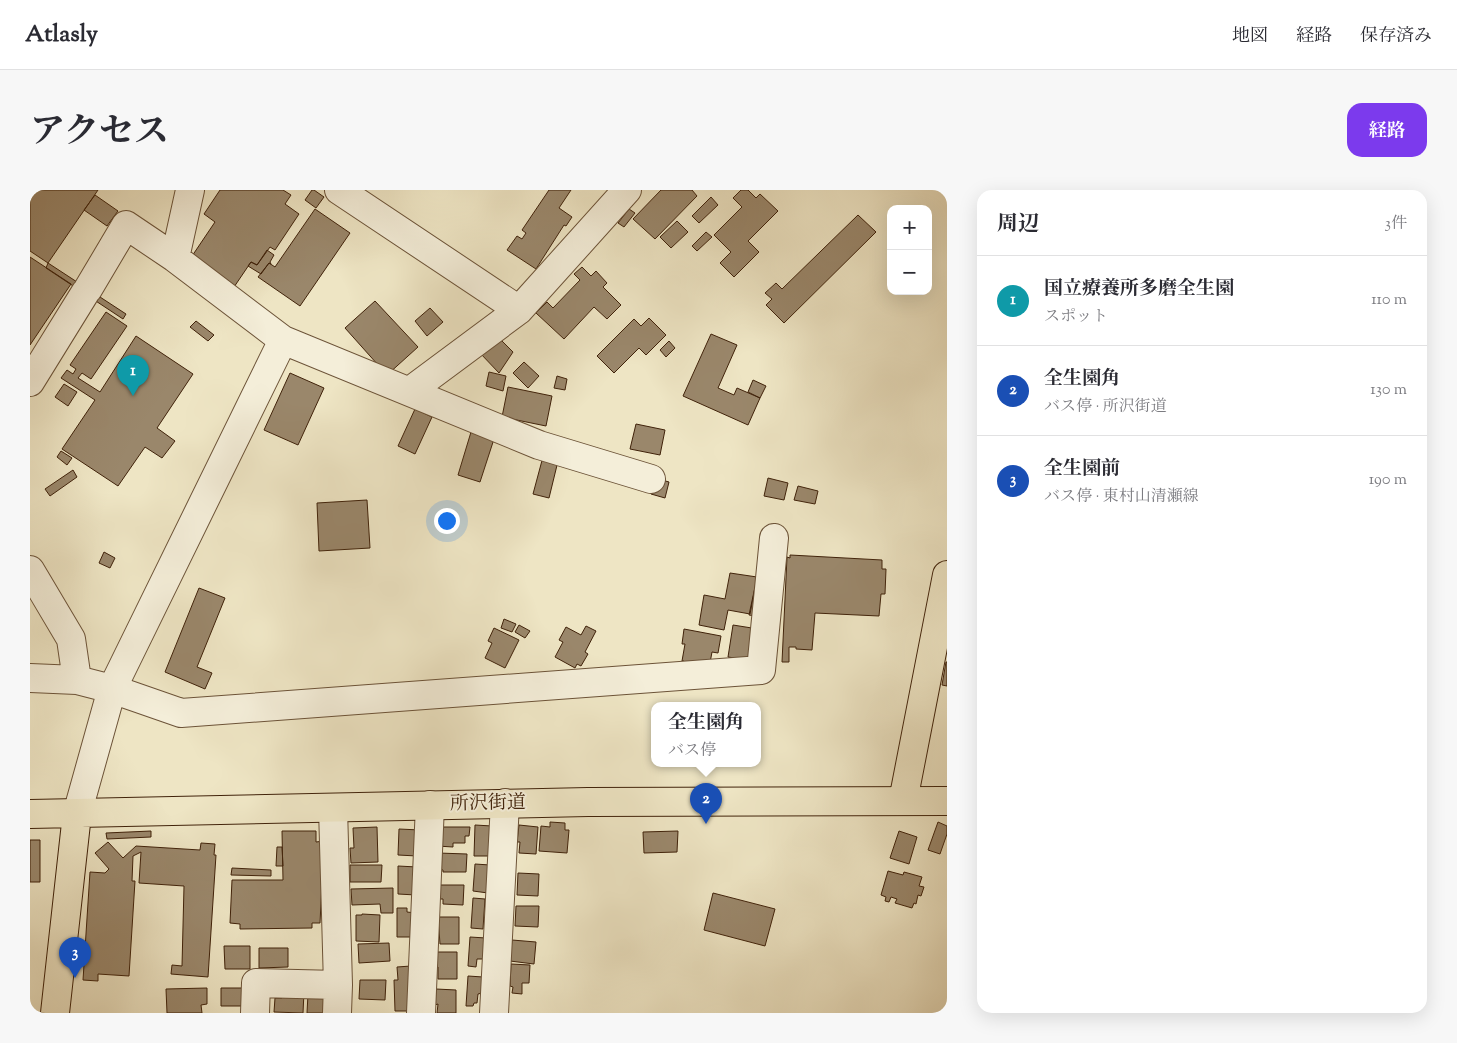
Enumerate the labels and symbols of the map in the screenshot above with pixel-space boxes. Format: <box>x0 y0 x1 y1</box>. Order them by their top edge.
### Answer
pin: 1 <box>117 355 149 396</box>
your location <box>434 508 460 534</box>
pin: 2 <box>690 783 722 824</box>
street label: 所沢街道 <box>450 790 526 818</box>
pin: 3 <box>59 937 91 978</box>

